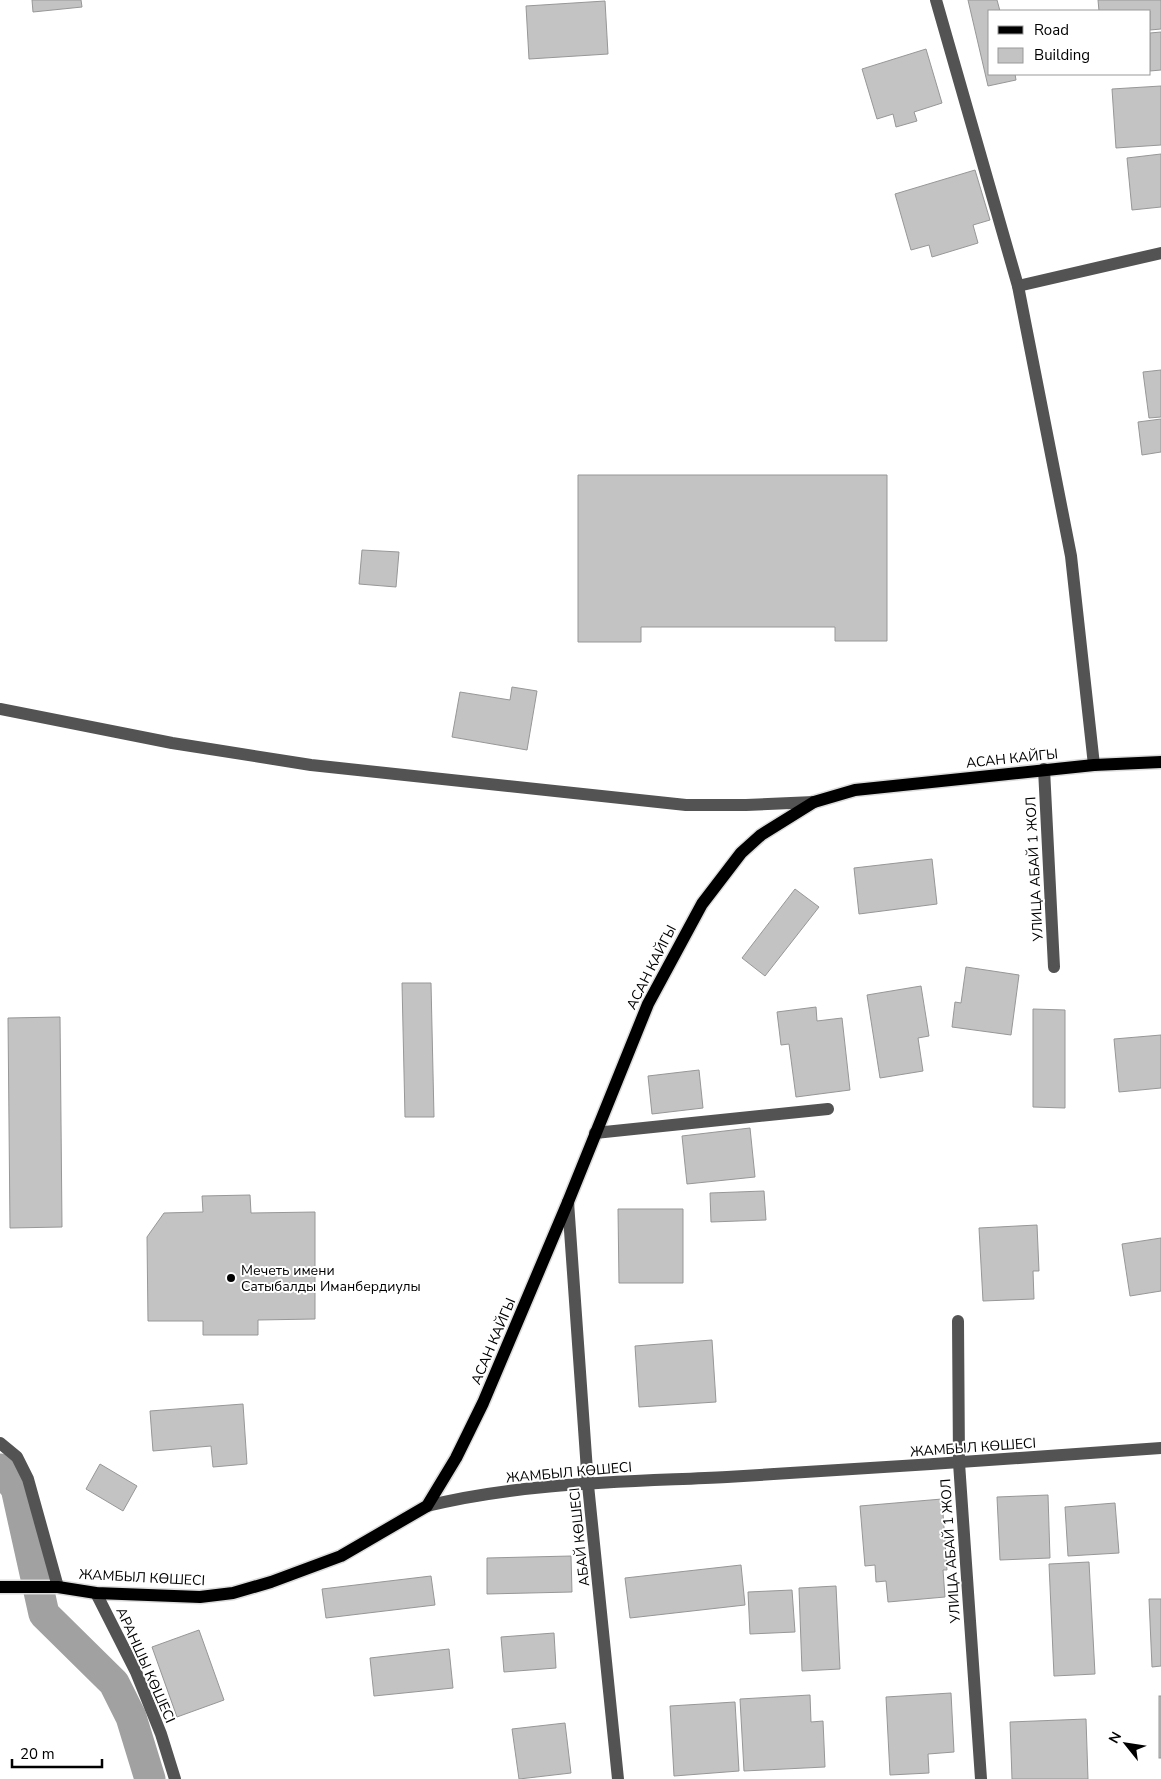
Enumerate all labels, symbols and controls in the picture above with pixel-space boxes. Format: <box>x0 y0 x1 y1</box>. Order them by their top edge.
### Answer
legend <box>988 10 1151 75</box>
text: Road <box>1034 20 1069 40</box>
text: Building <box>1034 45 1090 65</box>
street label: АСАН КАЙГЫ <box>965 744 1059 773</box>
street label: УЛИЦА АБАЙ 1 ЖОЛ <box>1021 796 1048 943</box>
street label: АСАН КАЙГЫ <box>622 922 681 1013</box>
place label: Мечеть имени Сатыбалды Иманбердиулы <box>241 1261 421 1296</box>
marker: Мечеть имени Сатыбалды Иманбердиулы <box>225 1272 237 1284</box>
street label: АСАН КАЙГЫ <box>467 1295 520 1387</box>
street label: ЖАМБЫЛ КӨШЕСІ <box>909 1434 1037 1461</box>
street label: ЖАМБЫЛ КӨШЕСІ <box>505 1458 633 1487</box>
street label: УЛИЦА АБАЙ 1 ЖОЛ <box>936 1478 965 1625</box>
street label: АБАЙ КӨШЕСІ <box>565 1487 594 1587</box>
street label: ЖАМБЫЛ КӨШЕСІ <box>78 1565 205 1590</box>
street label: АРАНШЫ КӨШЕСІ <box>112 1604 180 1726</box>
north arrow <box>1101 1719 1151 1769</box>
text: N <box>1104 1728 1126 1747</box>
scale bar <box>12 1736 102 1768</box>
text: 20 m <box>20 1744 55 1764</box>

